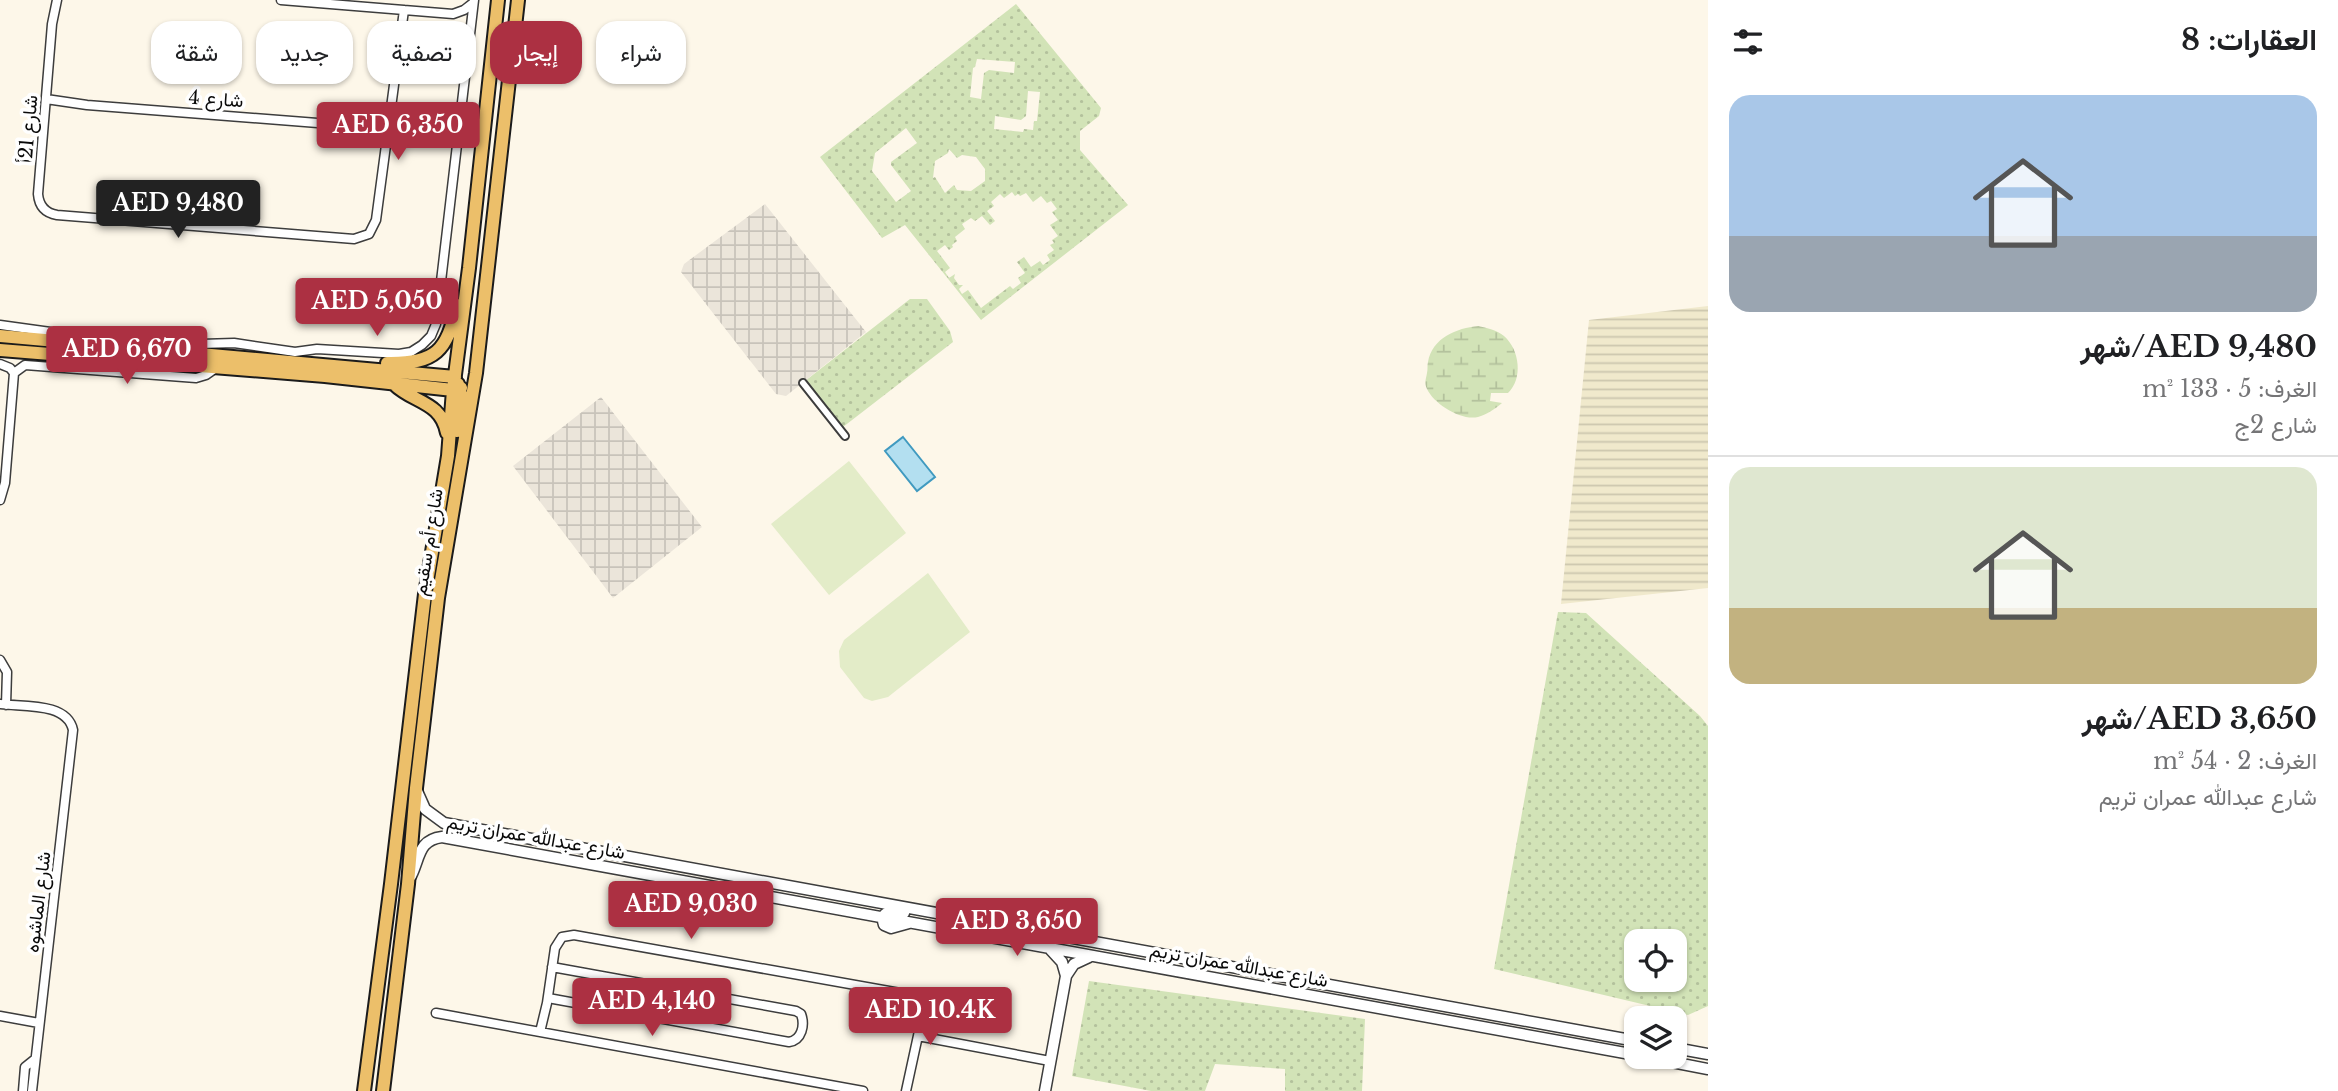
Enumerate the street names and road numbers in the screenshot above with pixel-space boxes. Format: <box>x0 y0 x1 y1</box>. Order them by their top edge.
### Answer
street label: شارع 4 <box>188 86 244 113</box>
street label: شارع 21أ <box>14 94 43 164</box>
street label: شارع أم سقيم <box>408 487 449 597</box>
street label: شارع عبدالله عمران تريم <box>445 810 627 865</box>
street label: شارع الماشوه <box>20 850 57 954</box>
street label: شارع عبدالله عمران تريم <box>1148 938 1330 993</box>

